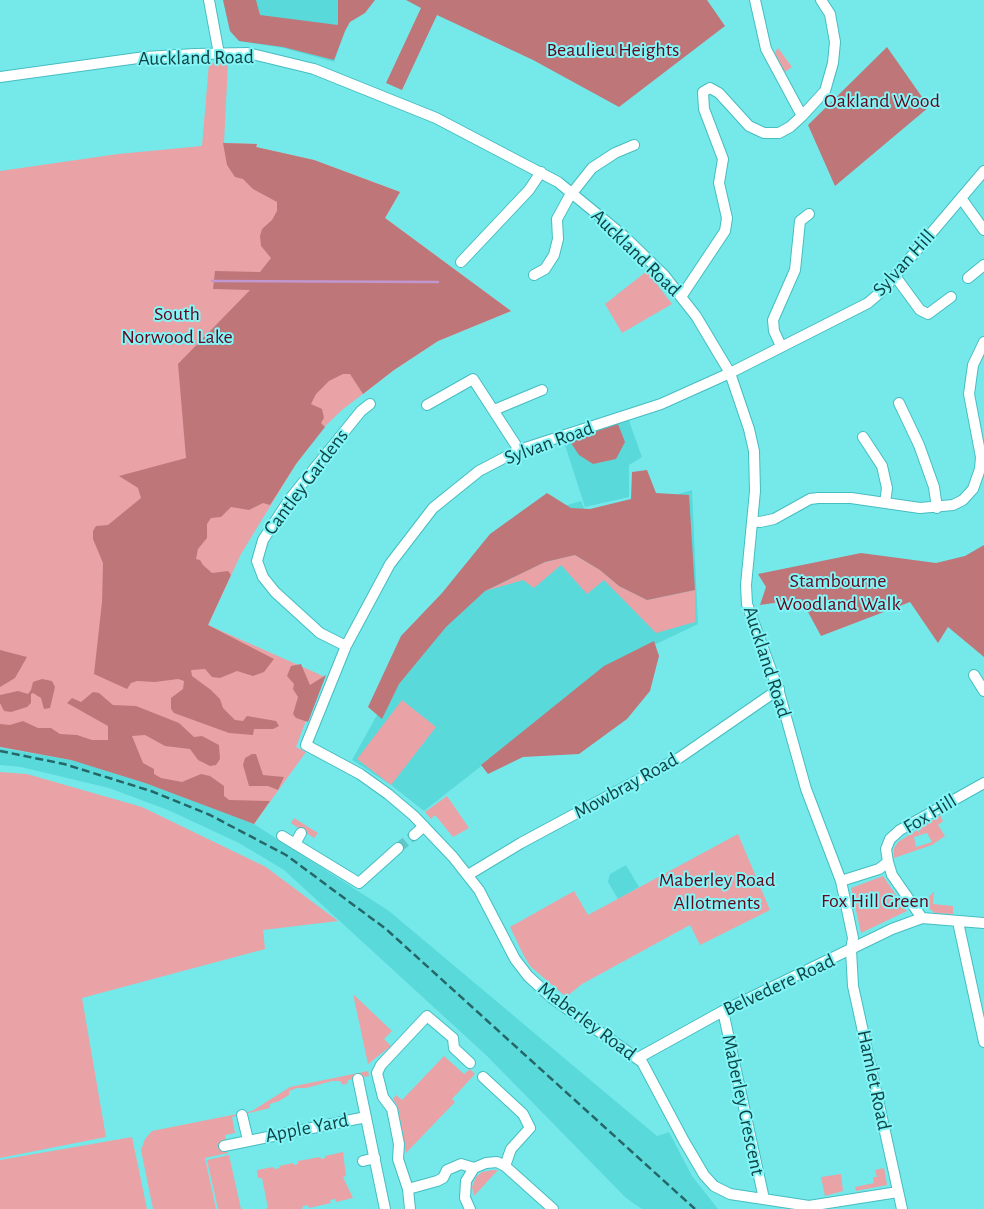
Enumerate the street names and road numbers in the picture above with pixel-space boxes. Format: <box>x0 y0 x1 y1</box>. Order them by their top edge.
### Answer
street label: Auckland Road <box>138 45 254 71</box>
street label: Auckland Road <box>586 204 686 302</box>
street label: Sylvan Hill <box>868 225 940 301</box>
street label: Sylvan Road <box>501 416 597 470</box>
street label: Cantley Gardens <box>258 424 354 540</box>
street label: Auckland Road <box>738 603 796 721</box>
street label: Mowbray Road <box>570 748 682 824</box>
street label: Fox Hill <box>899 789 961 839</box>
street label: Belvedere Road <box>719 949 839 1021</box>
street label: Maberley Road <box>533 976 641 1066</box>
street label: Hamlet Road <box>852 1028 896 1132</box>
street label: Maberley Crescent <box>716 1032 770 1178</box>
street label: Apple Yard <box>263 1108 351 1148</box>

